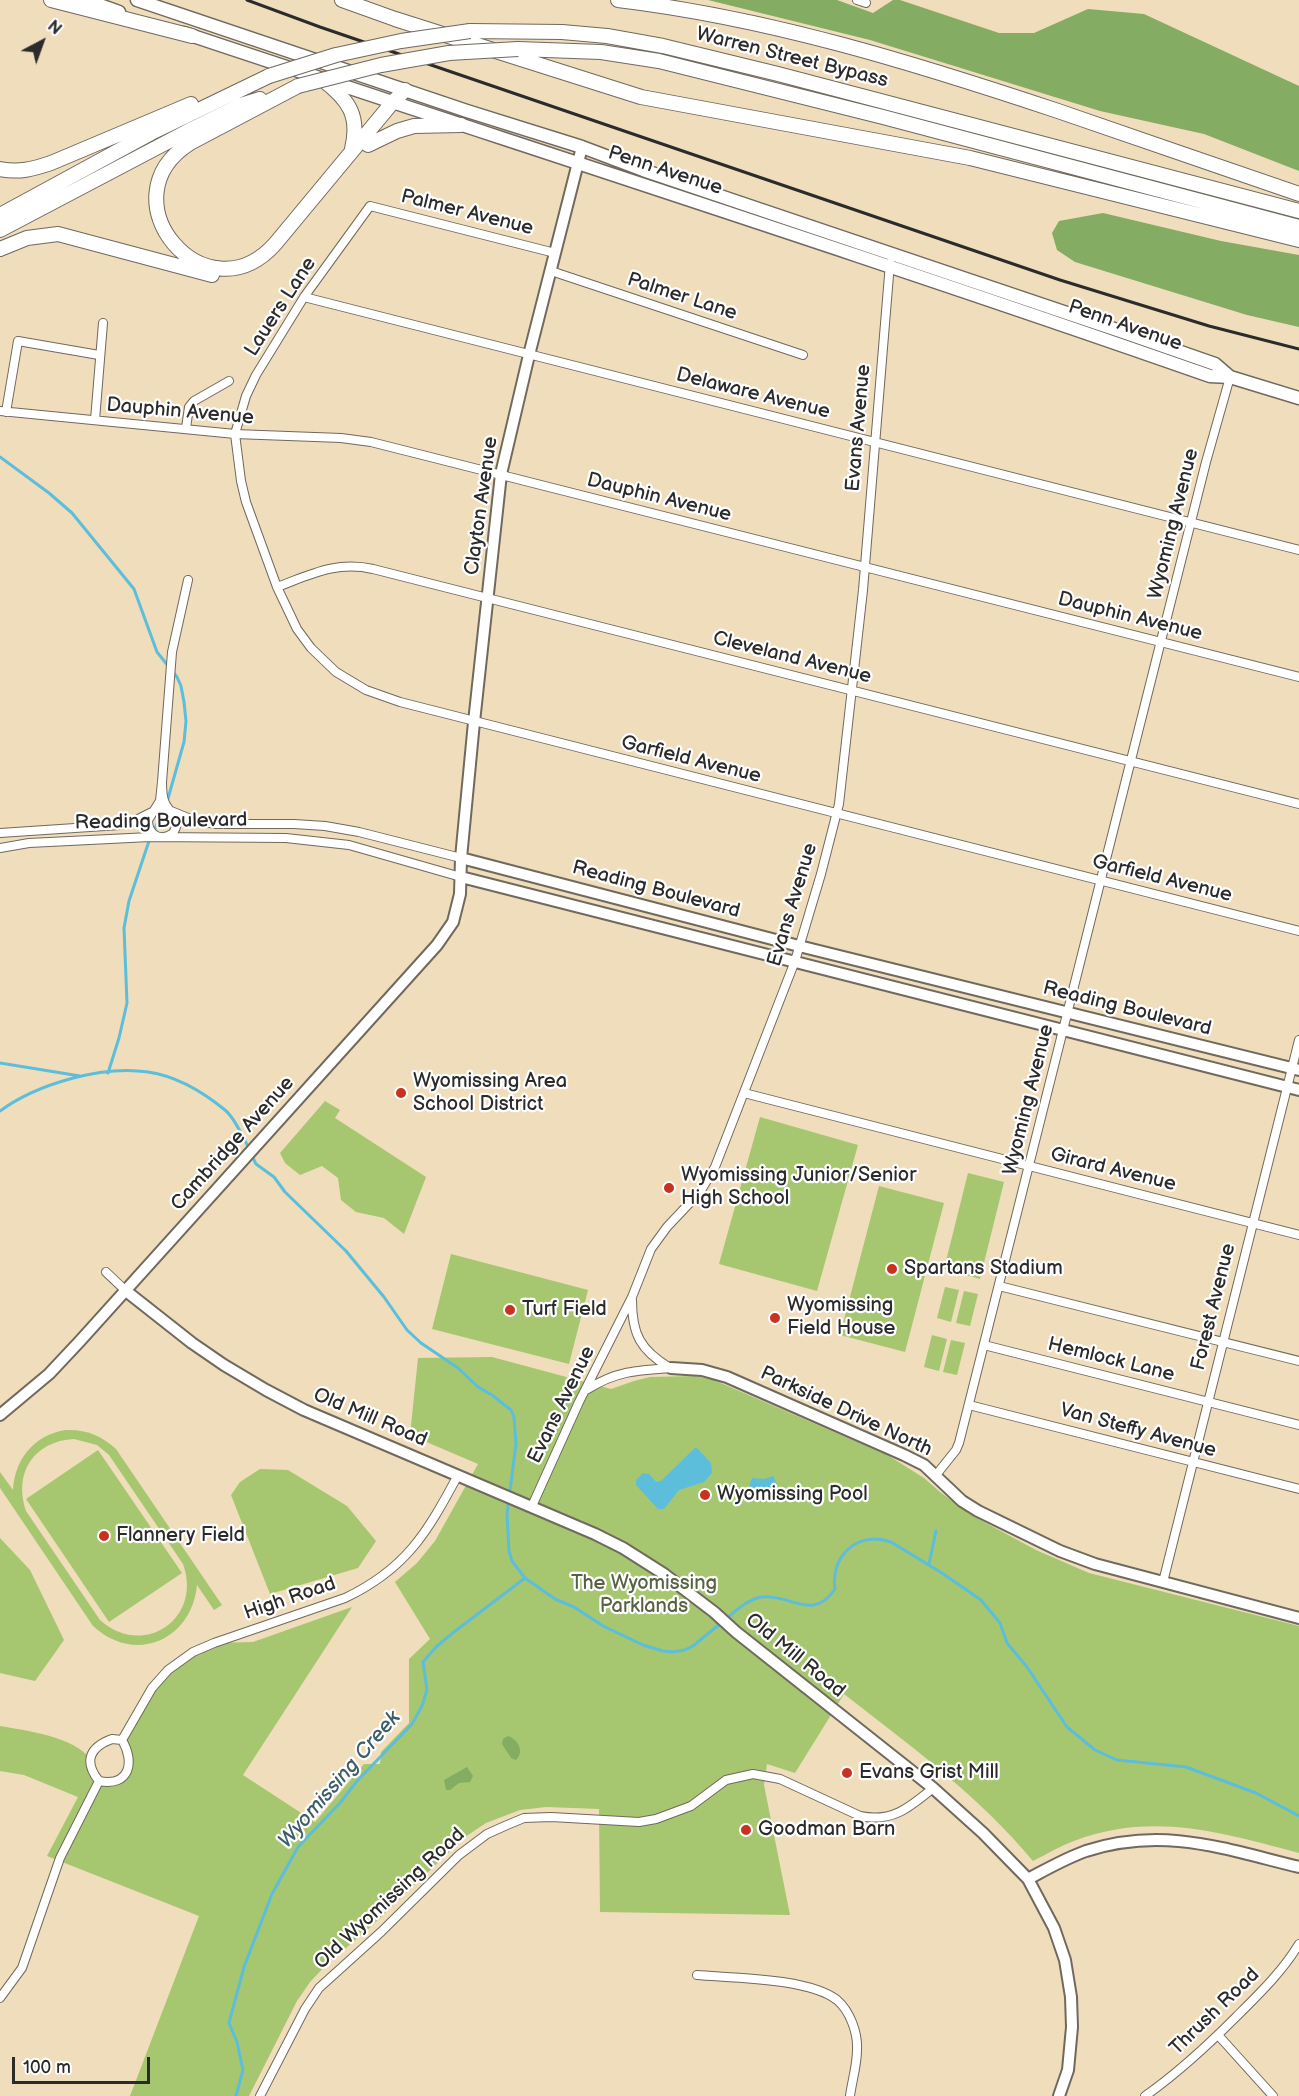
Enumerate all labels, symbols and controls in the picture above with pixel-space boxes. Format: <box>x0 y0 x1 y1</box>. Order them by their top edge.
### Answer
north arrow <box>12 12 72 72</box>
text: N <box>43 17 65 39</box>
street label: Warren Street Bypass <box>694 23 890 93</box>
street label: Penn Avenue <box>605 141 725 201</box>
street label: Palmer Avenue <box>398 185 536 241</box>
street label: Lauers Lane <box>240 253 322 361</box>
street label: Palmer Lane <box>624 268 740 326</box>
street label: Penn Avenue <box>1065 295 1185 357</box>
street label: Delaware Avenue <box>674 363 832 425</box>
street label: Evans Avenue <box>841 363 877 493</box>
street label: Dauphin Avenue <box>105 394 255 430</box>
street label: Clayton Avenue <box>460 435 504 577</box>
street label: Wyoming Avenue <box>1144 446 1204 602</box>
street label: Dauphin Avenue <box>584 468 734 528</box>
street label: Dauphin Avenue <box>1055 587 1205 647</box>
street label: Cleveland Avenue <box>710 627 874 689</box>
street label: Garfield Avenue <box>619 731 763 789</box>
street label: Reading Boulevard <box>74 808 248 836</box>
street label: Evans Avenue <box>763 840 823 970</box>
street label: Garfield Avenue <box>1090 850 1234 908</box>
street label: Reading Boulevard <box>569 856 743 924</box>
street label: Reading Boulevard <box>1040 976 1214 1042</box>
street label: Wyoming Avenue <box>999 1022 1059 1178</box>
place label: Wyomissing Area School District <box>413 1070 567 1117</box>
street label: Cambridge Avenue <box>166 1072 300 1216</box>
marker: Wyomissing Area School District <box>394 1086 408 1100</box>
street label: Girard Avenue <box>1048 1143 1178 1197</box>
place label: Wyomissing Junior/Senior High School <box>681 1164 916 1211</box>
marker: Wyomissing Junior/Senior High School <box>662 1181 676 1195</box>
street label: Forest Avenue <box>1187 1241 1241 1373</box>
place label: Spartans Stadium <box>904 1257 1063 1281</box>
marker: Spartans Stadium <box>885 1262 899 1276</box>
place label: Wyomissing Field House <box>787 1294 895 1341</box>
place label: Turf Field <box>522 1298 607 1322</box>
marker: Turf Field <box>503 1303 517 1317</box>
marker: Wyomissing Field House <box>768 1311 782 1325</box>
street label: Hemlock Lane <box>1045 1333 1177 1387</box>
street label: Evans Avenue <box>523 1342 601 1468</box>
street label: Parkside Drive North <box>756 1362 936 1462</box>
street label: Old Mill Road <box>310 1383 430 1453</box>
street label: Van Steffy Avenue <box>1057 1399 1219 1463</box>
place label: Wyomissing Pool <box>717 1483 868 1507</box>
marker: Wyomissing Pool <box>698 1488 712 1502</box>
place label: Flannery Field <box>116 1524 245 1548</box>
marker: Flannery Field <box>97 1529 111 1543</box>
street label: High Road <box>241 1572 339 1626</box>
park label: The Wyomissing Parklands <box>571 1572 717 1619</box>
street label: Old Mill Road <box>740 1609 850 1703</box>
water label: Wyomissing Creek <box>273 1706 407 1854</box>
place label: Evans Grist Mill <box>859 1761 999 1785</box>
marker: Evans Grist Mill <box>840 1766 854 1780</box>
place label: Goodman Barn <box>758 1818 895 1842</box>
street label: Old Wyomissing Road <box>310 1823 470 1975</box>
marker: Goodman Barn <box>739 1823 753 1837</box>
street label: Thrush Road <box>1165 1963 1265 2061</box>
scale bar <box>15 2045 153 2083</box>
text: 100 m <box>23 2057 71 2078</box>

